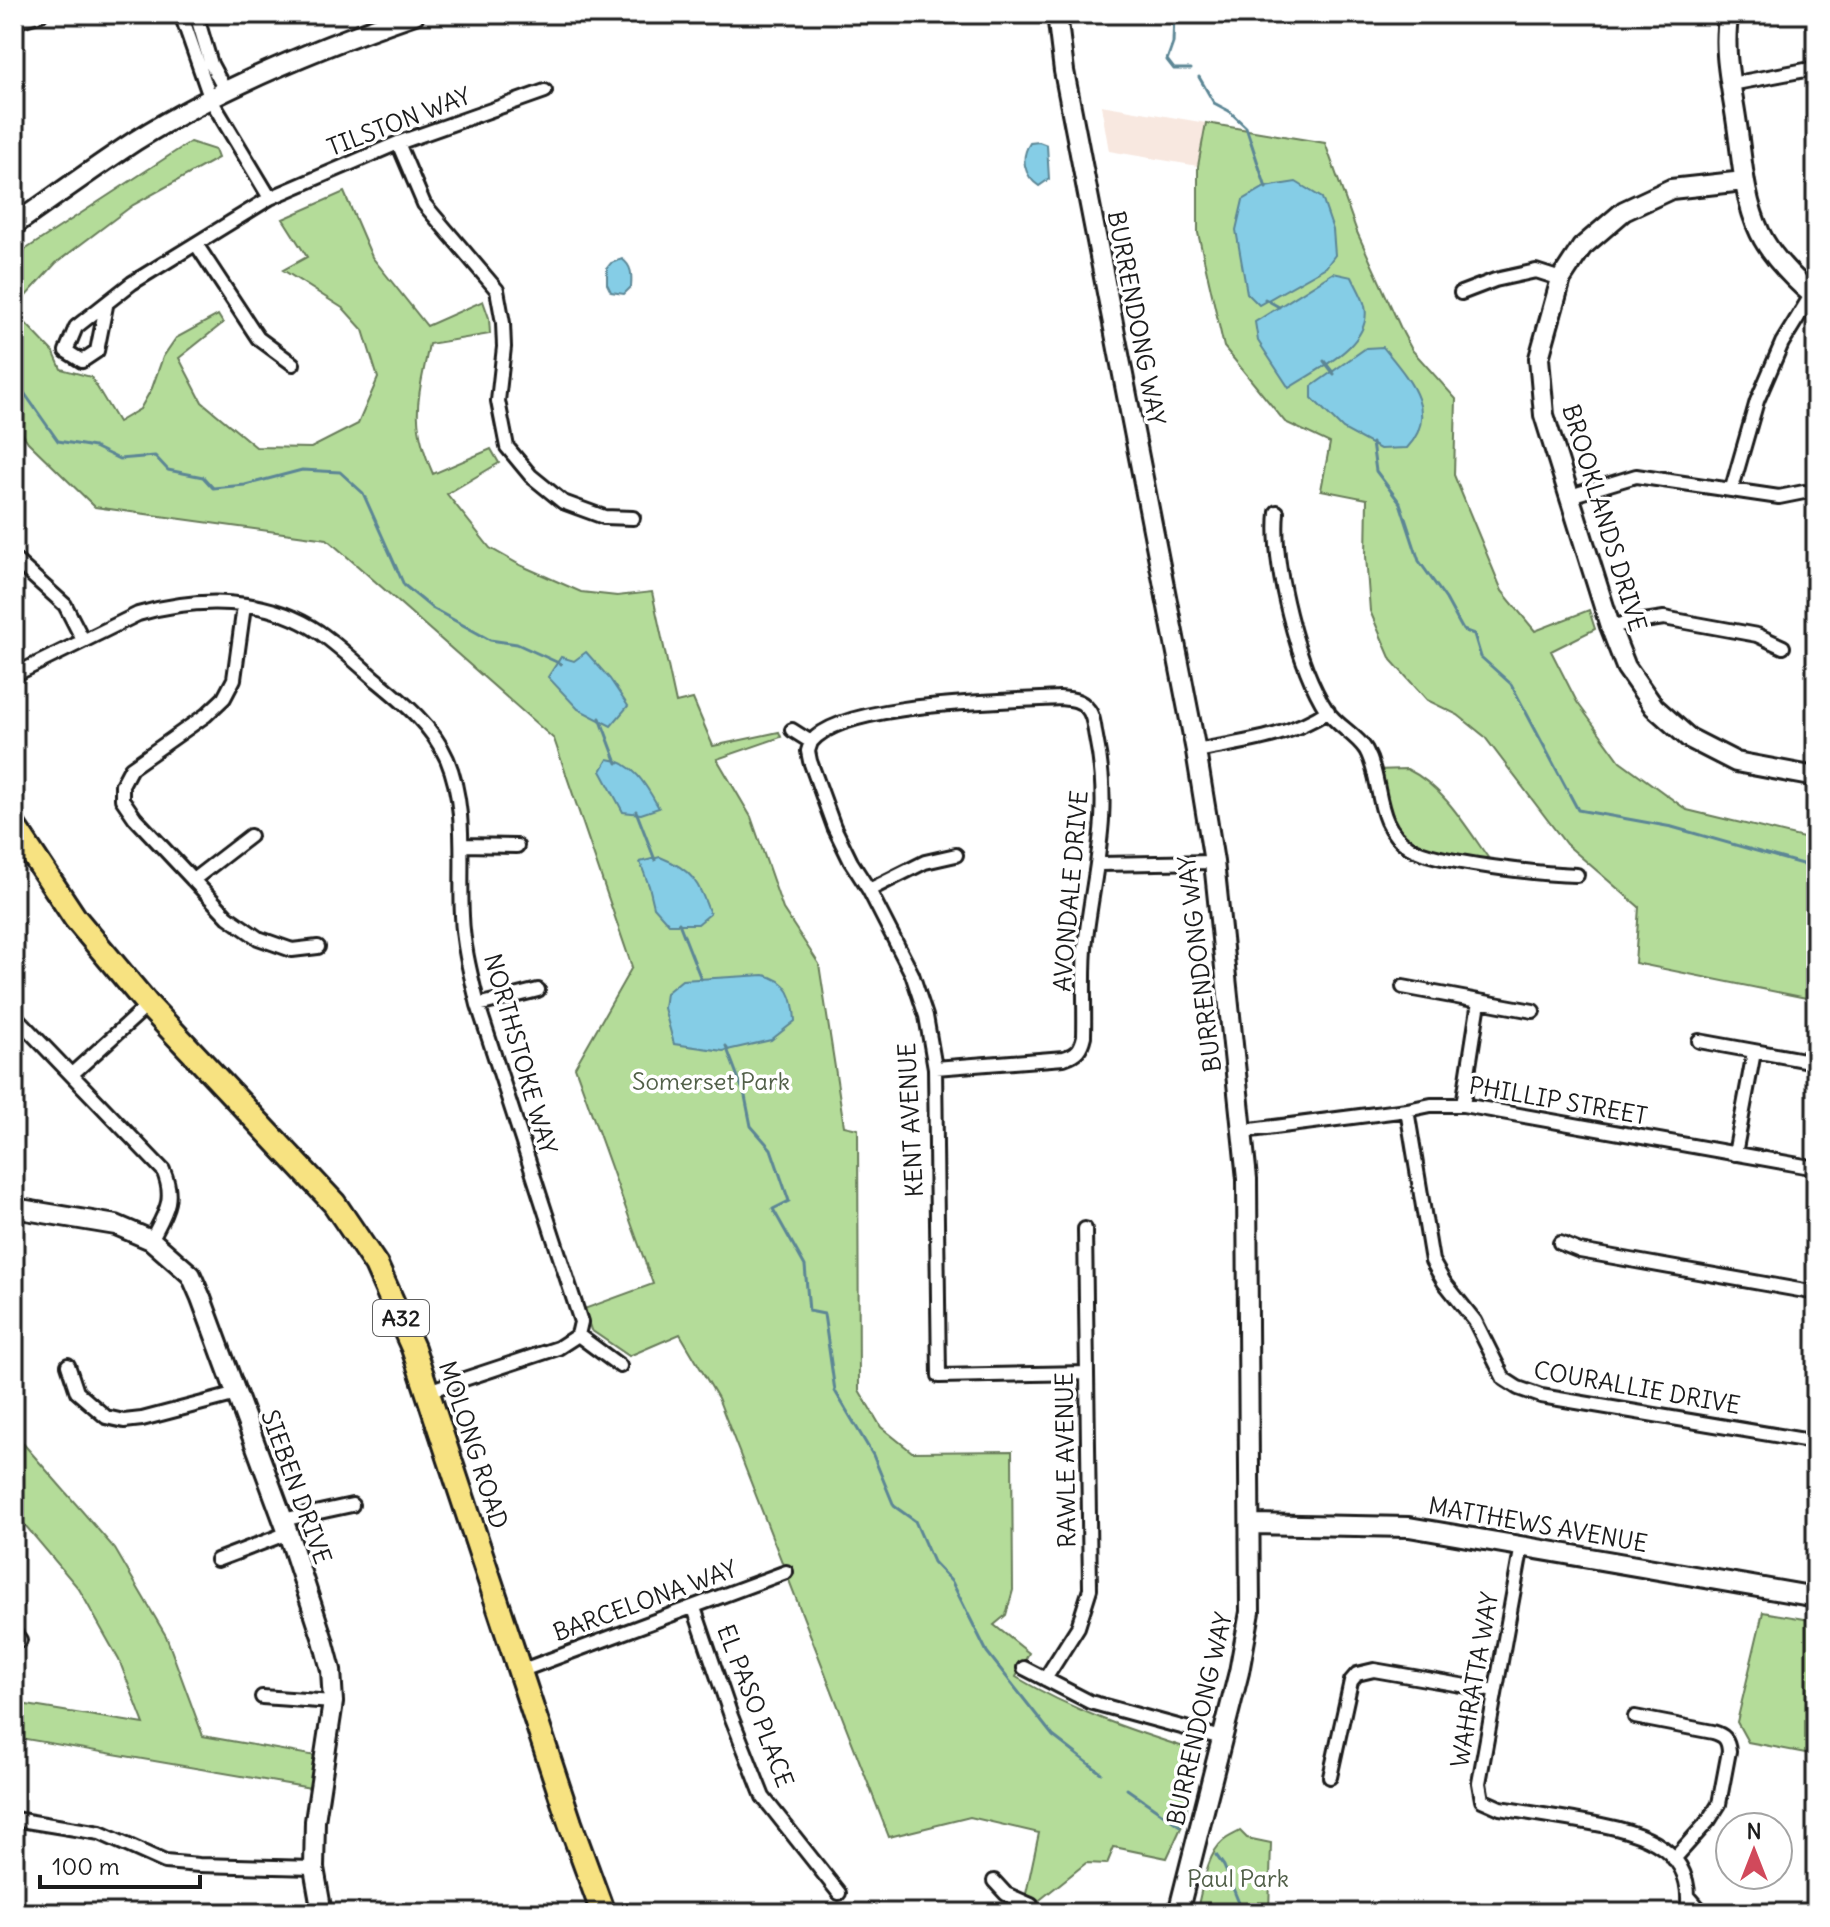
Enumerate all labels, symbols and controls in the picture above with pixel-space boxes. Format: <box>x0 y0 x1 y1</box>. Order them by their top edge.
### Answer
street label: TILSTON WAY <box>323 80 475 162</box>
street label: BURRENDONG WAY <box>1102 208 1172 427</box>
street label: BROOKLANDS DRIVE <box>1556 401 1654 635</box>
street label: AVONDALE DRIVE <box>1046 789 1094 993</box>
street label: BURRENDONG WAY <box>1171 854 1227 1074</box>
street label: NORTHSTOKE WAY <box>478 950 564 1157</box>
street label: KENT AVENUE <box>891 1042 929 1198</box>
park label: Somerset Park <box>632 1066 790 1096</box>
street label: PHILLIP STREET <box>1467 1070 1650 1130</box>
road number: A32 <box>373 1300 429 1336</box>
street label: COURALLIE DRIVE <box>1532 1354 1743 1420</box>
street label: MOLONG ROAD <box>433 1357 515 1532</box>
street label: RAWLE AVENUE <box>1048 1372 1082 1548</box>
street label: SIEBEN DRIVE <box>255 1405 339 1568</box>
street label: MATTHEWS AVENUE <box>1426 1490 1650 1558</box>
street label: BARCELONA WAY <box>549 1553 741 1647</box>
street label: WAHRATTA WAY <box>1444 1590 1504 1770</box>
street label: BURRENDONG WAY <box>1160 1609 1238 1828</box>
street label: EL PASO PLACE <box>711 1620 801 1791</box>
north arrow <box>1714 1811 1794 1891</box>
text: N <box>1746 1817 1762 1845</box>
scale bar <box>40 1839 200 1889</box>
text: 100 m <box>52 1851 120 1881</box>
park label: Paul Park <box>1187 1863 1289 1893</box>

